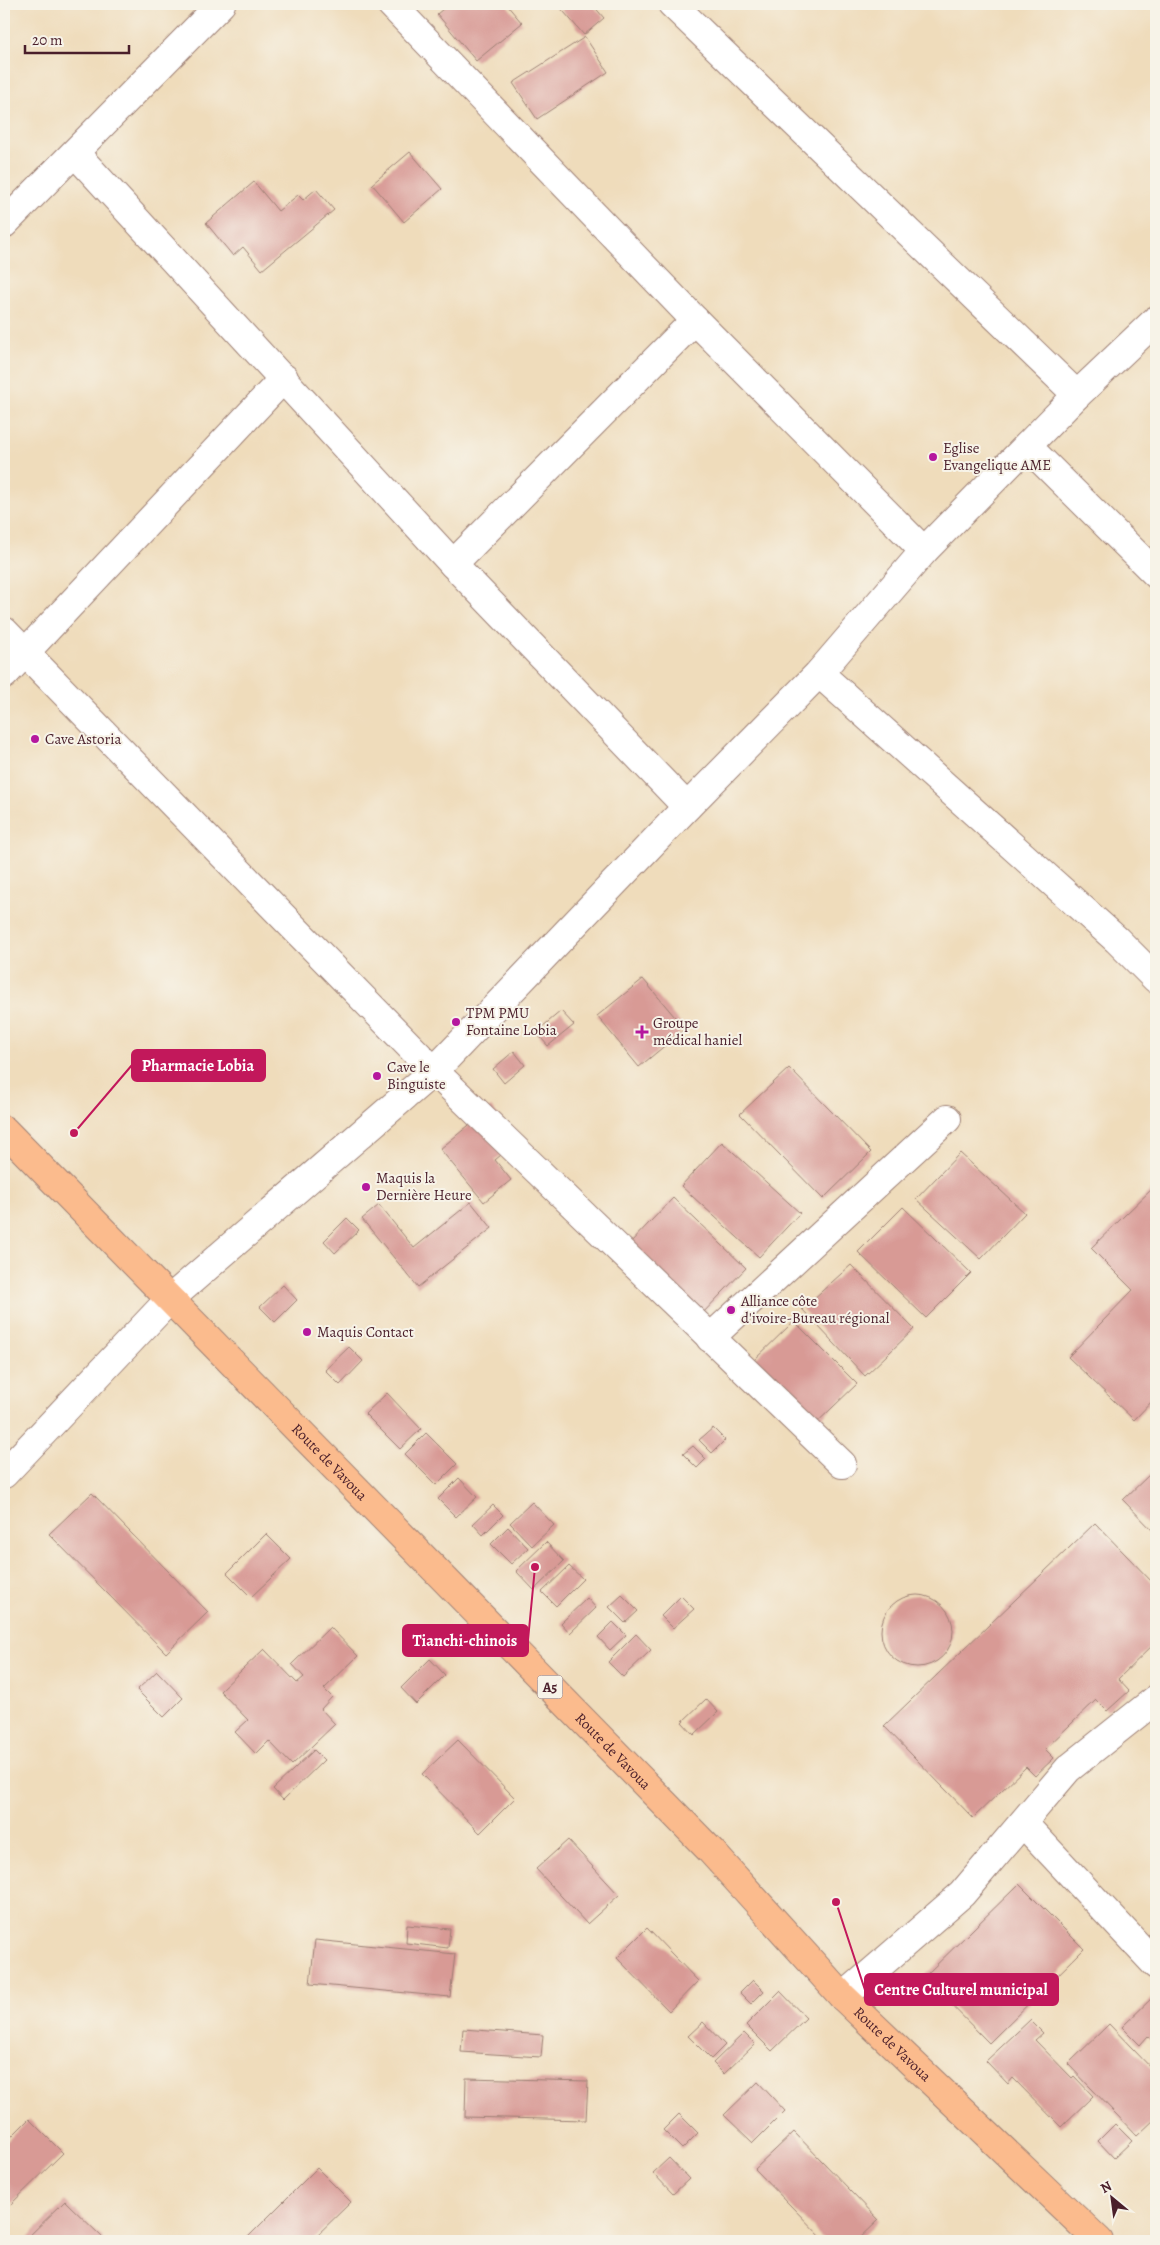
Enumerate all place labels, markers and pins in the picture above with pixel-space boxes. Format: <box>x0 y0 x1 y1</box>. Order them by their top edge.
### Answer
place label: Eglise Evangelique AME <box>943 438 1051 475</box>
marker: Eglise Evangelique AME <box>927 451 939 463</box>
place label: Cave Astoria <box>45 729 121 749</box>
marker: Cave Astoria <box>29 733 41 745</box>
place label: TPM PMU Fontaine Lobia <box>466 1003 557 1040</box>
place label: Groupe médical haniel <box>653 1013 742 1050</box>
marker: TPM PMU Fontaine Lobia <box>450 1016 462 1028</box>
marker: Groupe médical haniel <box>635 1025 649 1039</box>
callout: Pharmacie Lobia <box>132 1050 265 1081</box>
place label: Cave le Binguiste <box>387 1057 446 1094</box>
marker: Cave le Binguiste <box>371 1070 383 1082</box>
place label: Maquis la Dernière Heure <box>376 1168 472 1205</box>
marker: Maquis la Dernière Heure <box>360 1181 372 1193</box>
place label: Alliance côte d'ivoire-Bureau régional <box>740 1291 890 1328</box>
marker: Alliance côte d'ivoire-Bureau régional <box>725 1304 737 1316</box>
place label: Maquis Contact <box>317 1322 414 1342</box>
marker: Maquis Contact <box>301 1326 313 1338</box>
callout: Tianchi-chinois <box>403 1625 528 1656</box>
callout: Centre Culturel municipal <box>865 1974 1058 2005</box>

